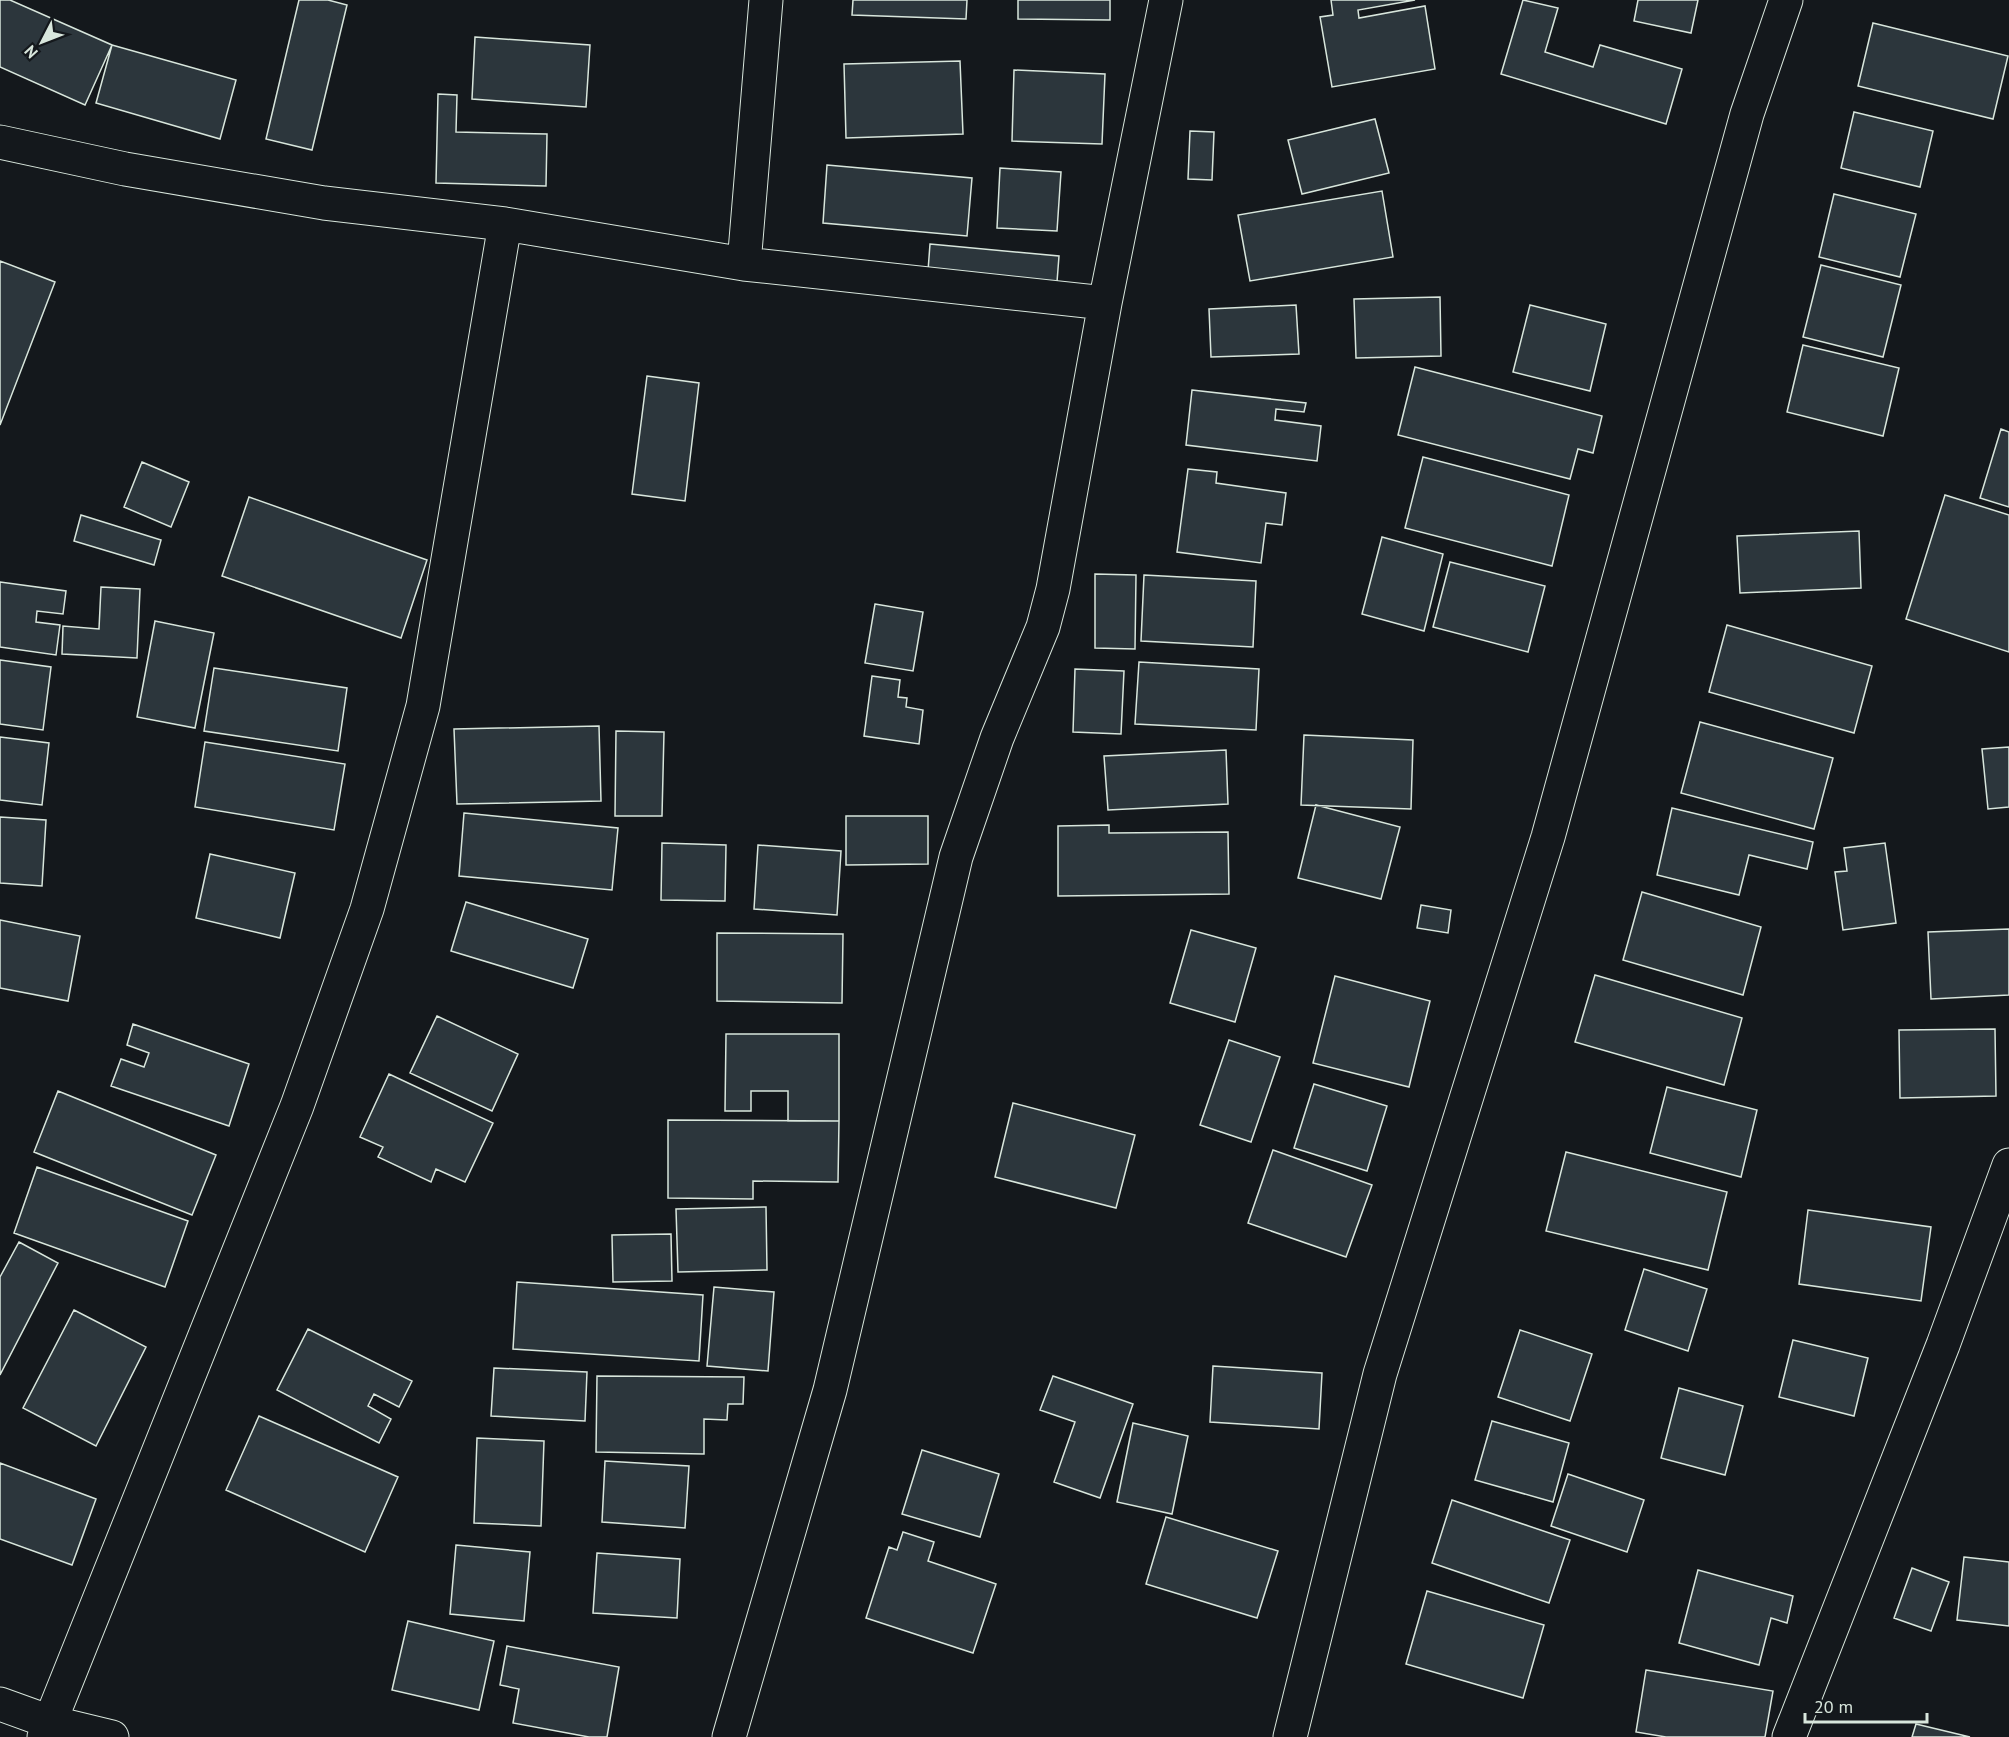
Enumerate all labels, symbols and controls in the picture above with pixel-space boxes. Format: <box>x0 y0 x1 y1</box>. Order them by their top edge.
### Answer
north arrow <box>12 12 72 72</box>
text: N <box>20 41 42 63</box>
scale bar <box>1805 1686 1926 1724</box>
text: 20 m <box>1814 1695 1853 1718</box>

